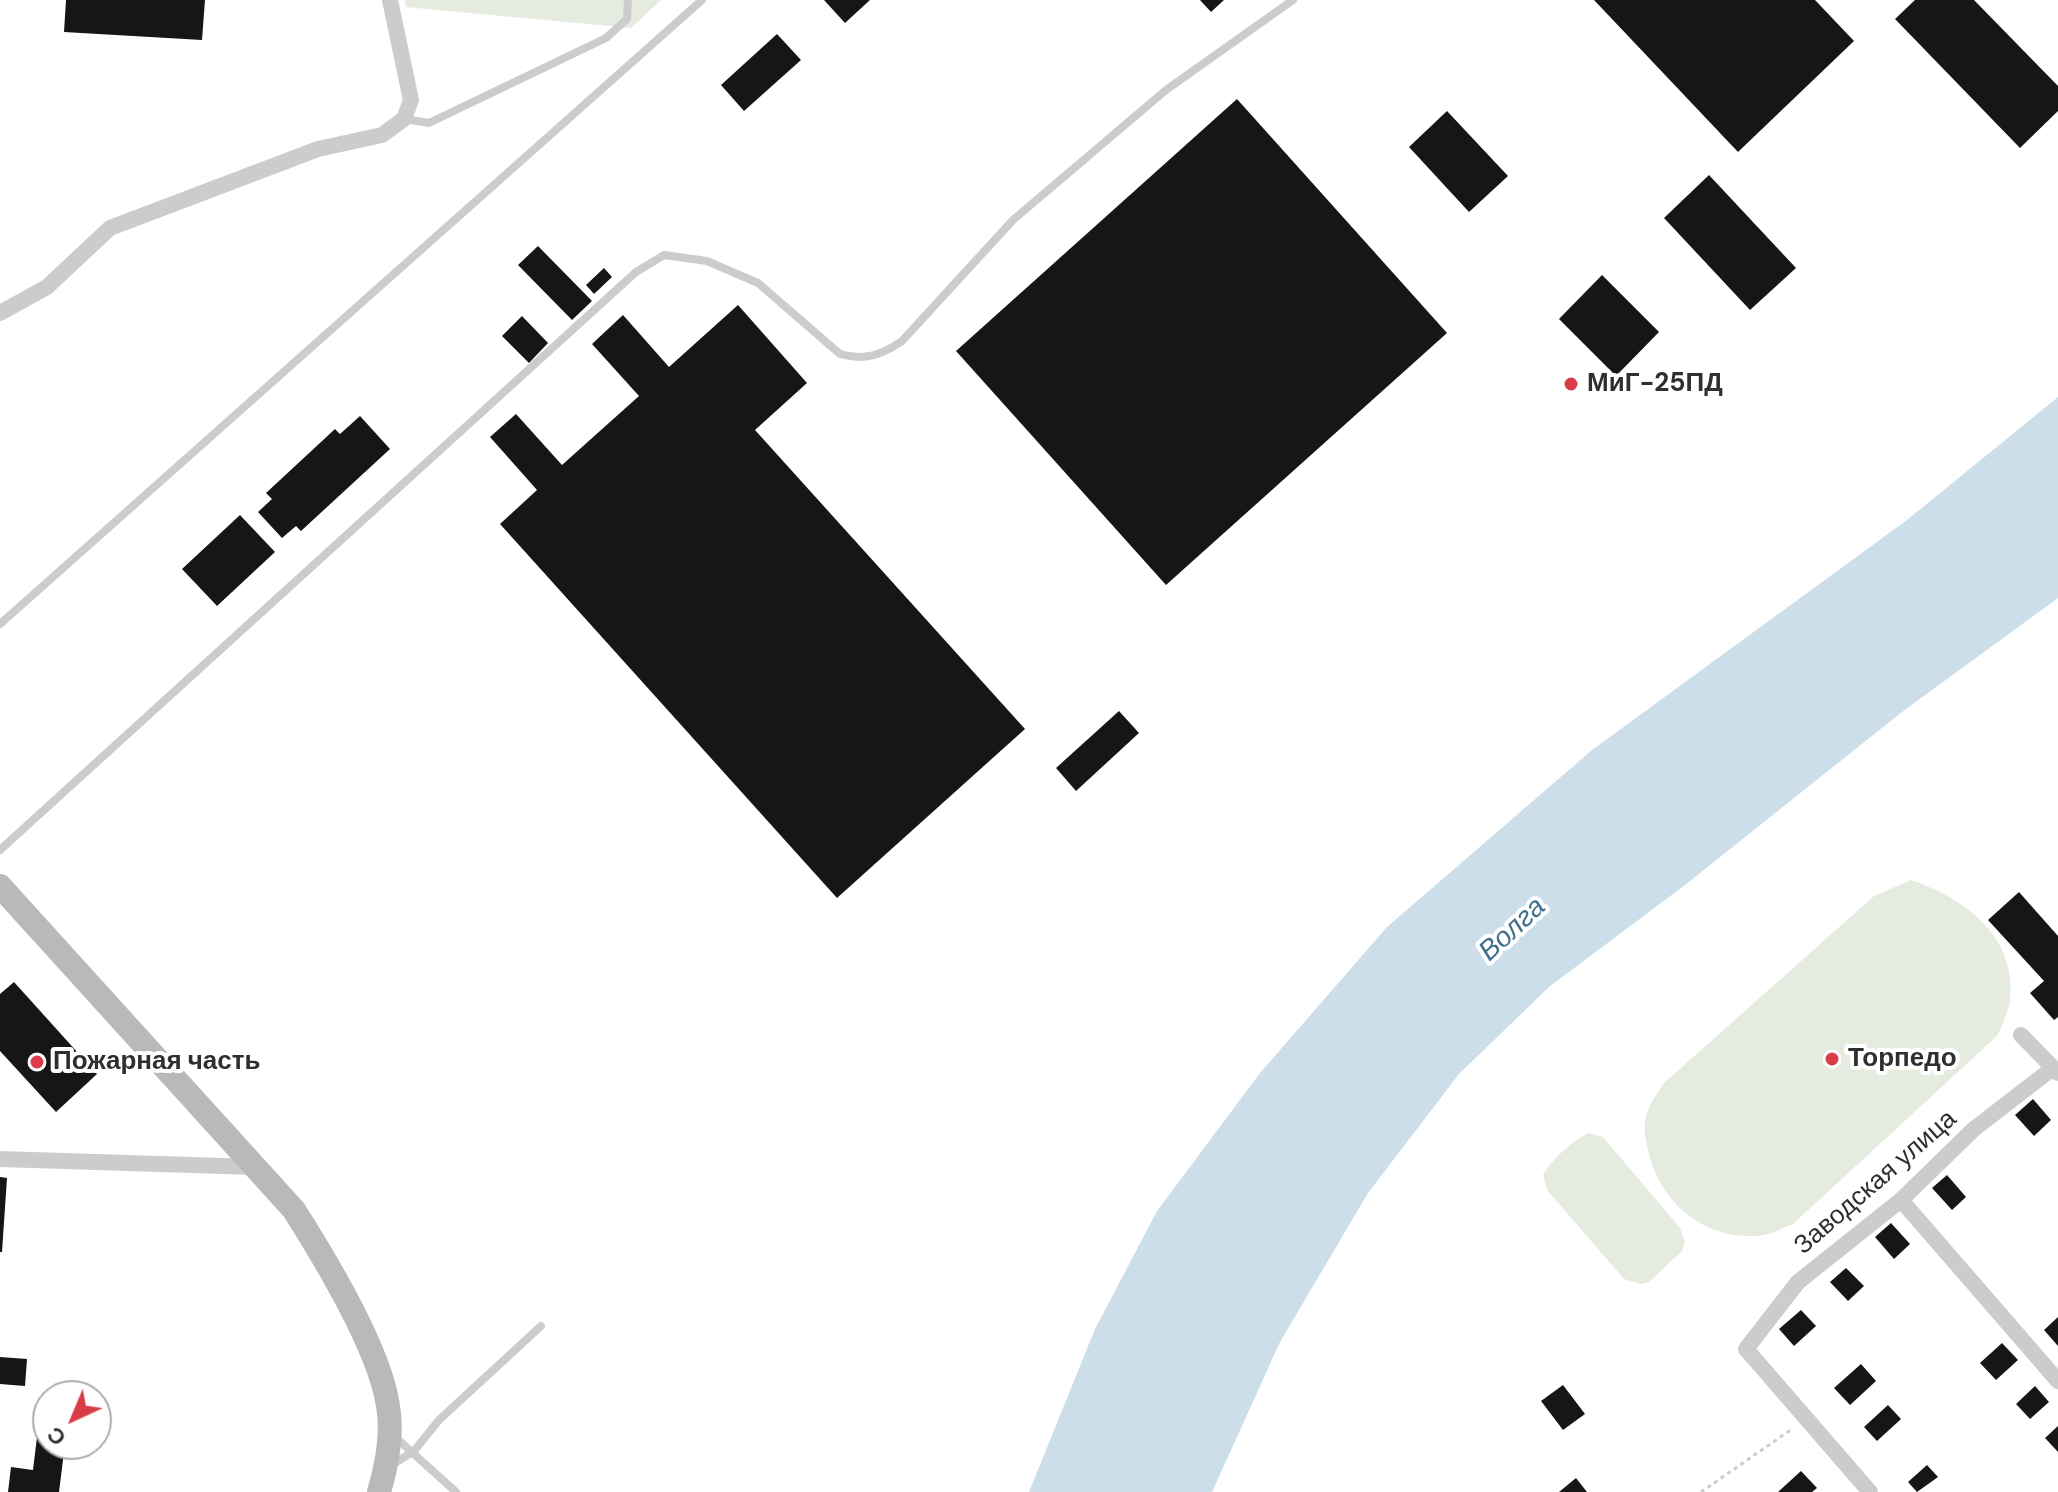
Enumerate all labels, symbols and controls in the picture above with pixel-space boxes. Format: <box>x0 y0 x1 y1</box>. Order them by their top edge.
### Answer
place label: МиГ-25ПД <box>1587 368 1723 400</box>
marker: МиГ-25ПД <box>1562 375 1580 393</box>
water label: Волга <box>1473 891 1553 969</box>
place label: Торпедо <box>1848 1043 1957 1075</box>
place label: Пожарная часть <box>53 1046 260 1078</box>
marker: Торпедо <box>1823 1050 1841 1068</box>
marker: Пожарная часть <box>28 1053 46 1071</box>
street label: Заводская улица <box>1789 1104 1963 1262</box>
north arrow <box>32 1380 112 1460</box>
text: С <box>41 1420 72 1452</box>

